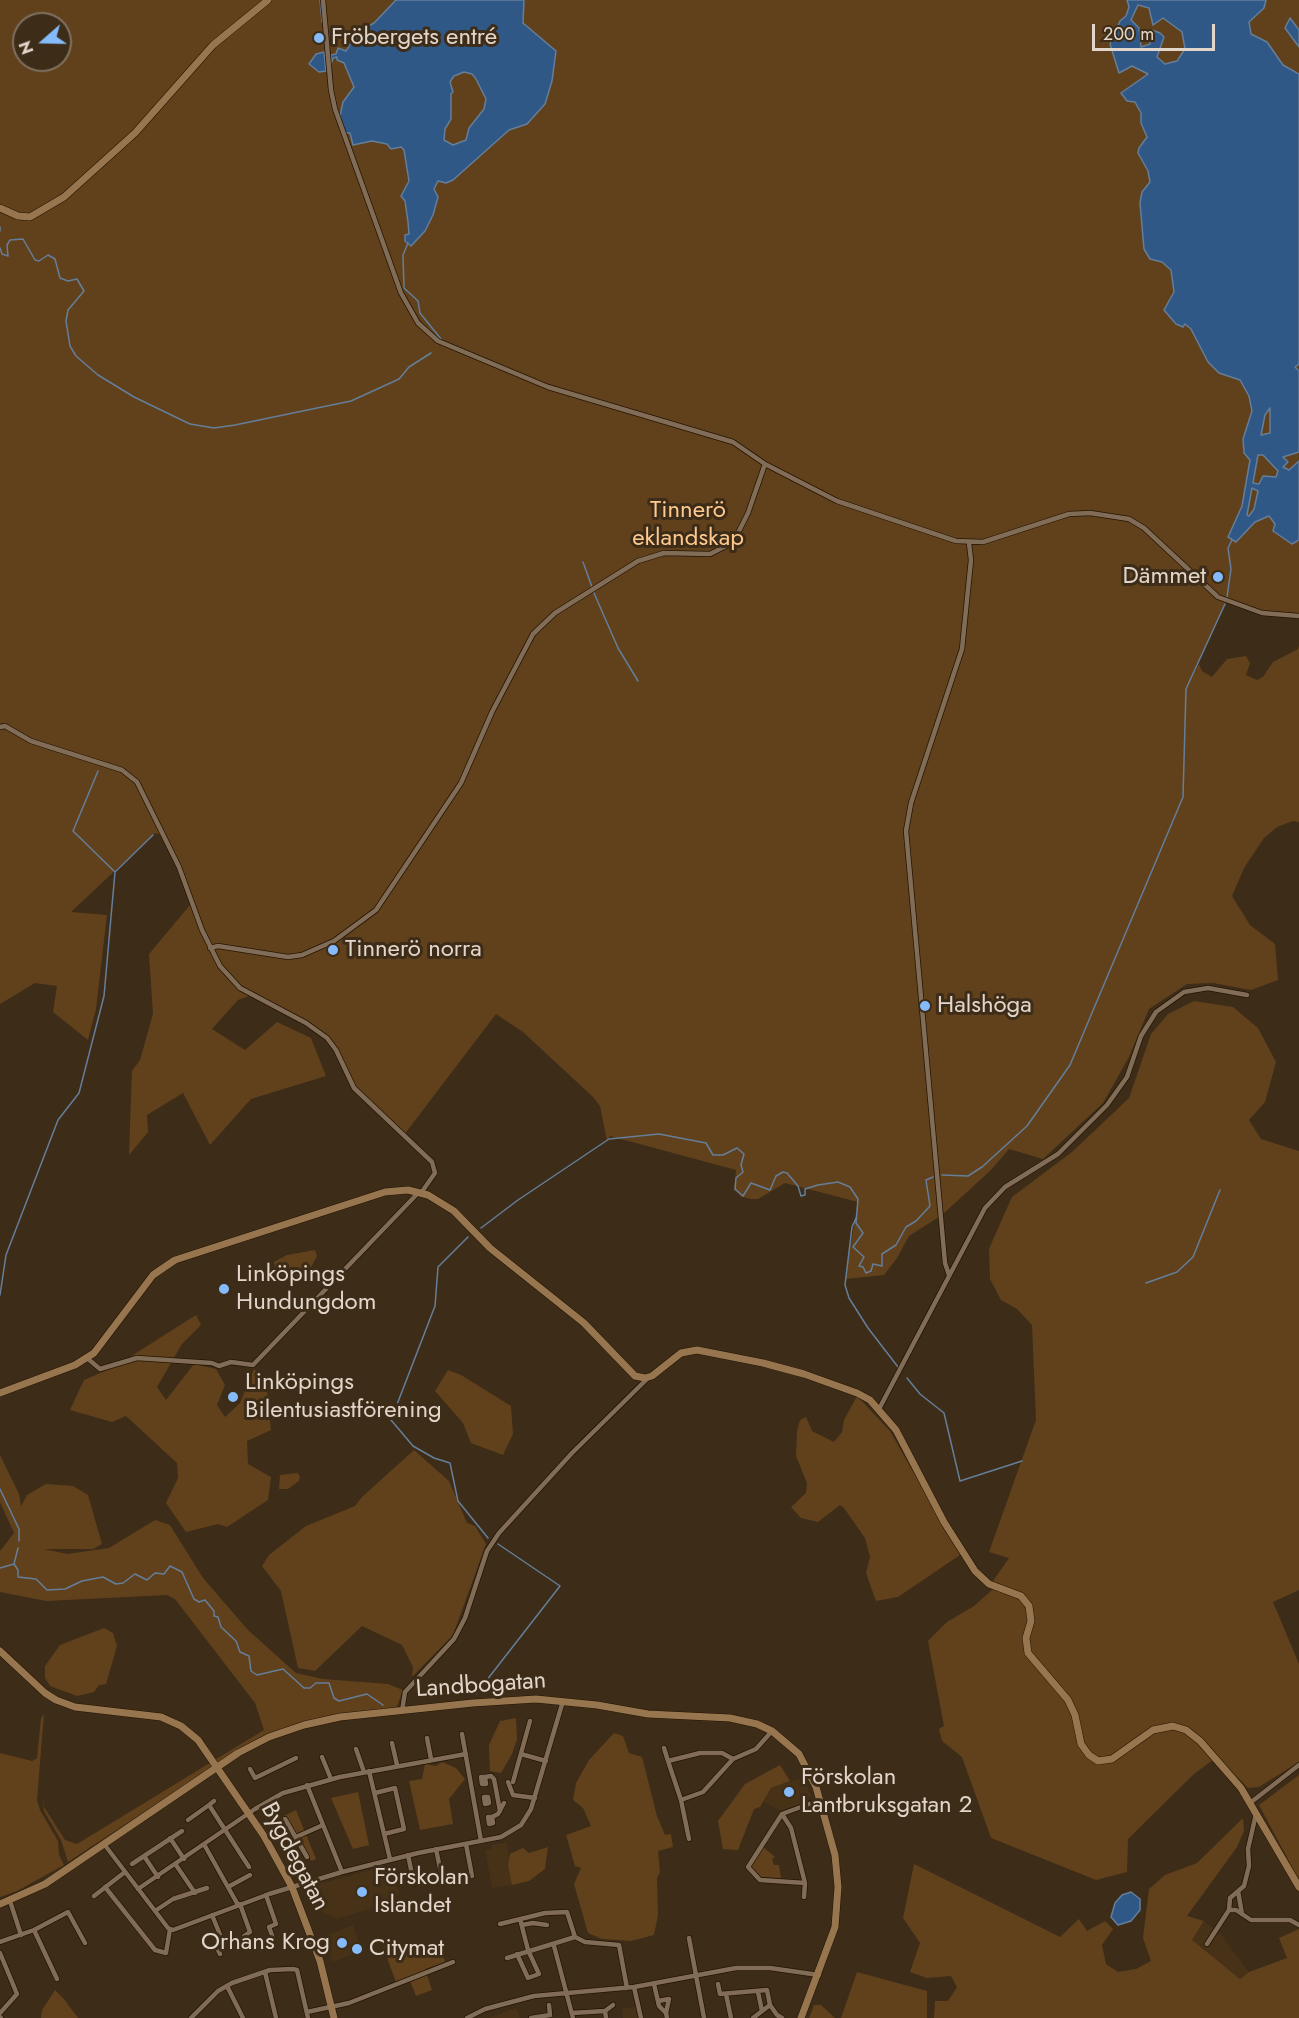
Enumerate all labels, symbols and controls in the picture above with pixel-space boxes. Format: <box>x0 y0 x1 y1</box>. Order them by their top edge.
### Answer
north arrow <box>12 12 72 72</box>
scale bar <box>1095 12 1218 50</box>
text: 200 m <box>1103 21 1154 47</box>
place label: Fröbergets entré <box>331 24 497 52</box>
marker: Fröbergets entré <box>312 31 326 45</box>
text: N <box>14 38 39 58</box>
park label: Tinnerö eklandskap <box>632 497 744 553</box>
place label: Dämmet <box>1122 563 1206 591</box>
marker: Dämmet <box>1211 570 1225 584</box>
place label: Tinnerö norra <box>345 936 482 964</box>
marker: Tinnerö norra <box>326 943 340 957</box>
place label: Halshöga <box>937 992 1032 1020</box>
marker: Halshöga <box>918 999 932 1013</box>
place label: Linköpings Hundungdom <box>236 1261 376 1317</box>
marker: Linköpings Hundungdom <box>217 1282 231 1296</box>
place label: Linköpings Bilentusiastförening <box>245 1369 442 1425</box>
marker: Linköpings Bilentusiastförening <box>226 1390 240 1404</box>
street label: Landbogatan <box>415 1667 547 1705</box>
place label: Förskolan Lantbruksgatan 2 <box>801 1764 972 1820</box>
marker: Förskolan Lantbruksgatan 2 <box>782 1785 796 1799</box>
street label: Bygdegatan <box>253 1798 335 1916</box>
place label: Förskolan Islandet <box>374 1864 469 1920</box>
marker: Förskolan Islandet <box>355 1885 369 1899</box>
place label: Orhans Krog <box>201 1929 330 1957</box>
place label: Citymat <box>369 1935 444 1963</box>
marker: Orhans Krog <box>335 1936 349 1950</box>
marker: Citymat <box>350 1942 364 1956</box>

